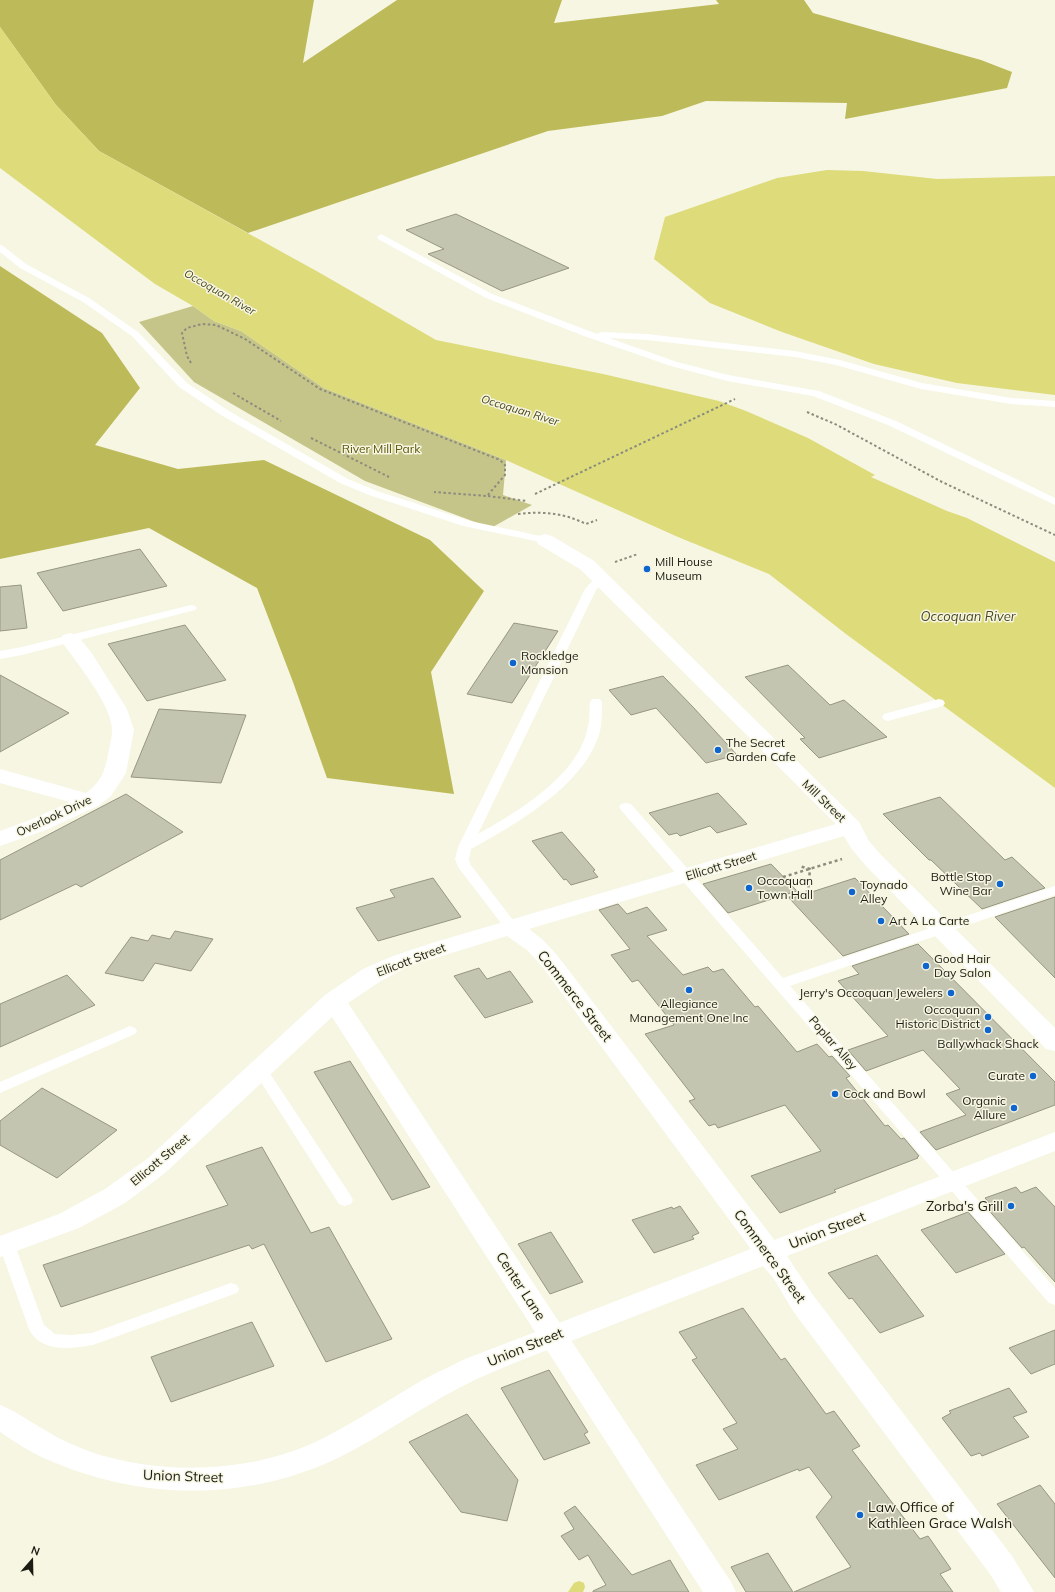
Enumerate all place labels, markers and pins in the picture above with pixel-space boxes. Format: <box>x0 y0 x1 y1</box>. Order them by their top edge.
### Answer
place label: Mill House Museum <box>655 554 712 583</box>
marker: Mill House Museum <box>642 564 652 574</box>
place label: Rockledge Mansion <box>521 648 579 677</box>
marker: Rockledge Mansion <box>508 658 518 668</box>
place label: The Secret Garden Cafe <box>726 735 796 764</box>
marker: The Secret Garden Cafe <box>713 745 723 755</box>
place label: Bottle Stop Wine Bar <box>931 869 993 898</box>
place label: Occoquan Town Hall <box>757 873 813 902</box>
place label: Toynado Alley <box>860 877 908 906</box>
marker: Bottle Stop Wine Bar <box>995 879 1005 889</box>
marker: Occoquan Town Hall <box>744 883 754 893</box>
marker: Toynado Alley <box>847 887 857 897</box>
place label: Art A La Carte <box>889 913 969 928</box>
marker: Art A La Carte <box>876 916 886 926</box>
place label: Good Hair Day Salon <box>934 951 991 980</box>
marker: Good Hair Day Salon <box>921 961 931 971</box>
marker: Allegiance Management One Inc <box>684 985 694 995</box>
place label: Jerry's Occoquan Jewelers <box>799 985 943 1000</box>
marker: Jerry's Occoquan Jewelers <box>946 988 956 998</box>
place label: Allegiance Management One Inc <box>630 996 749 1025</box>
place label: Occoquan Historic District <box>896 1002 980 1031</box>
marker: Occoquan Historic District <box>983 1012 993 1022</box>
marker: Ballywhack Shack <box>983 1025 993 1035</box>
place label: Ballywhack Shack <box>937 1036 1039 1051</box>
place label: Curate <box>988 1068 1025 1083</box>
marker: Curate <box>1028 1071 1038 1081</box>
place label: Cock and Bowl <box>843 1086 926 1101</box>
marker: Cock and Bowl <box>830 1089 840 1099</box>
place label: Organic Allure <box>962 1093 1006 1122</box>
marker: Organic Allure <box>1009 1103 1019 1113</box>
place label: Zorba's Grill <box>926 1197 1003 1215</box>
marker: Zorba's Grill <box>1006 1201 1016 1211</box>
place label: Law Office of Kathleen Grace Walsh <box>868 1498 1012 1532</box>
marker: Law Office of Kathleen Grace Walsh <box>855 1510 865 1520</box>

